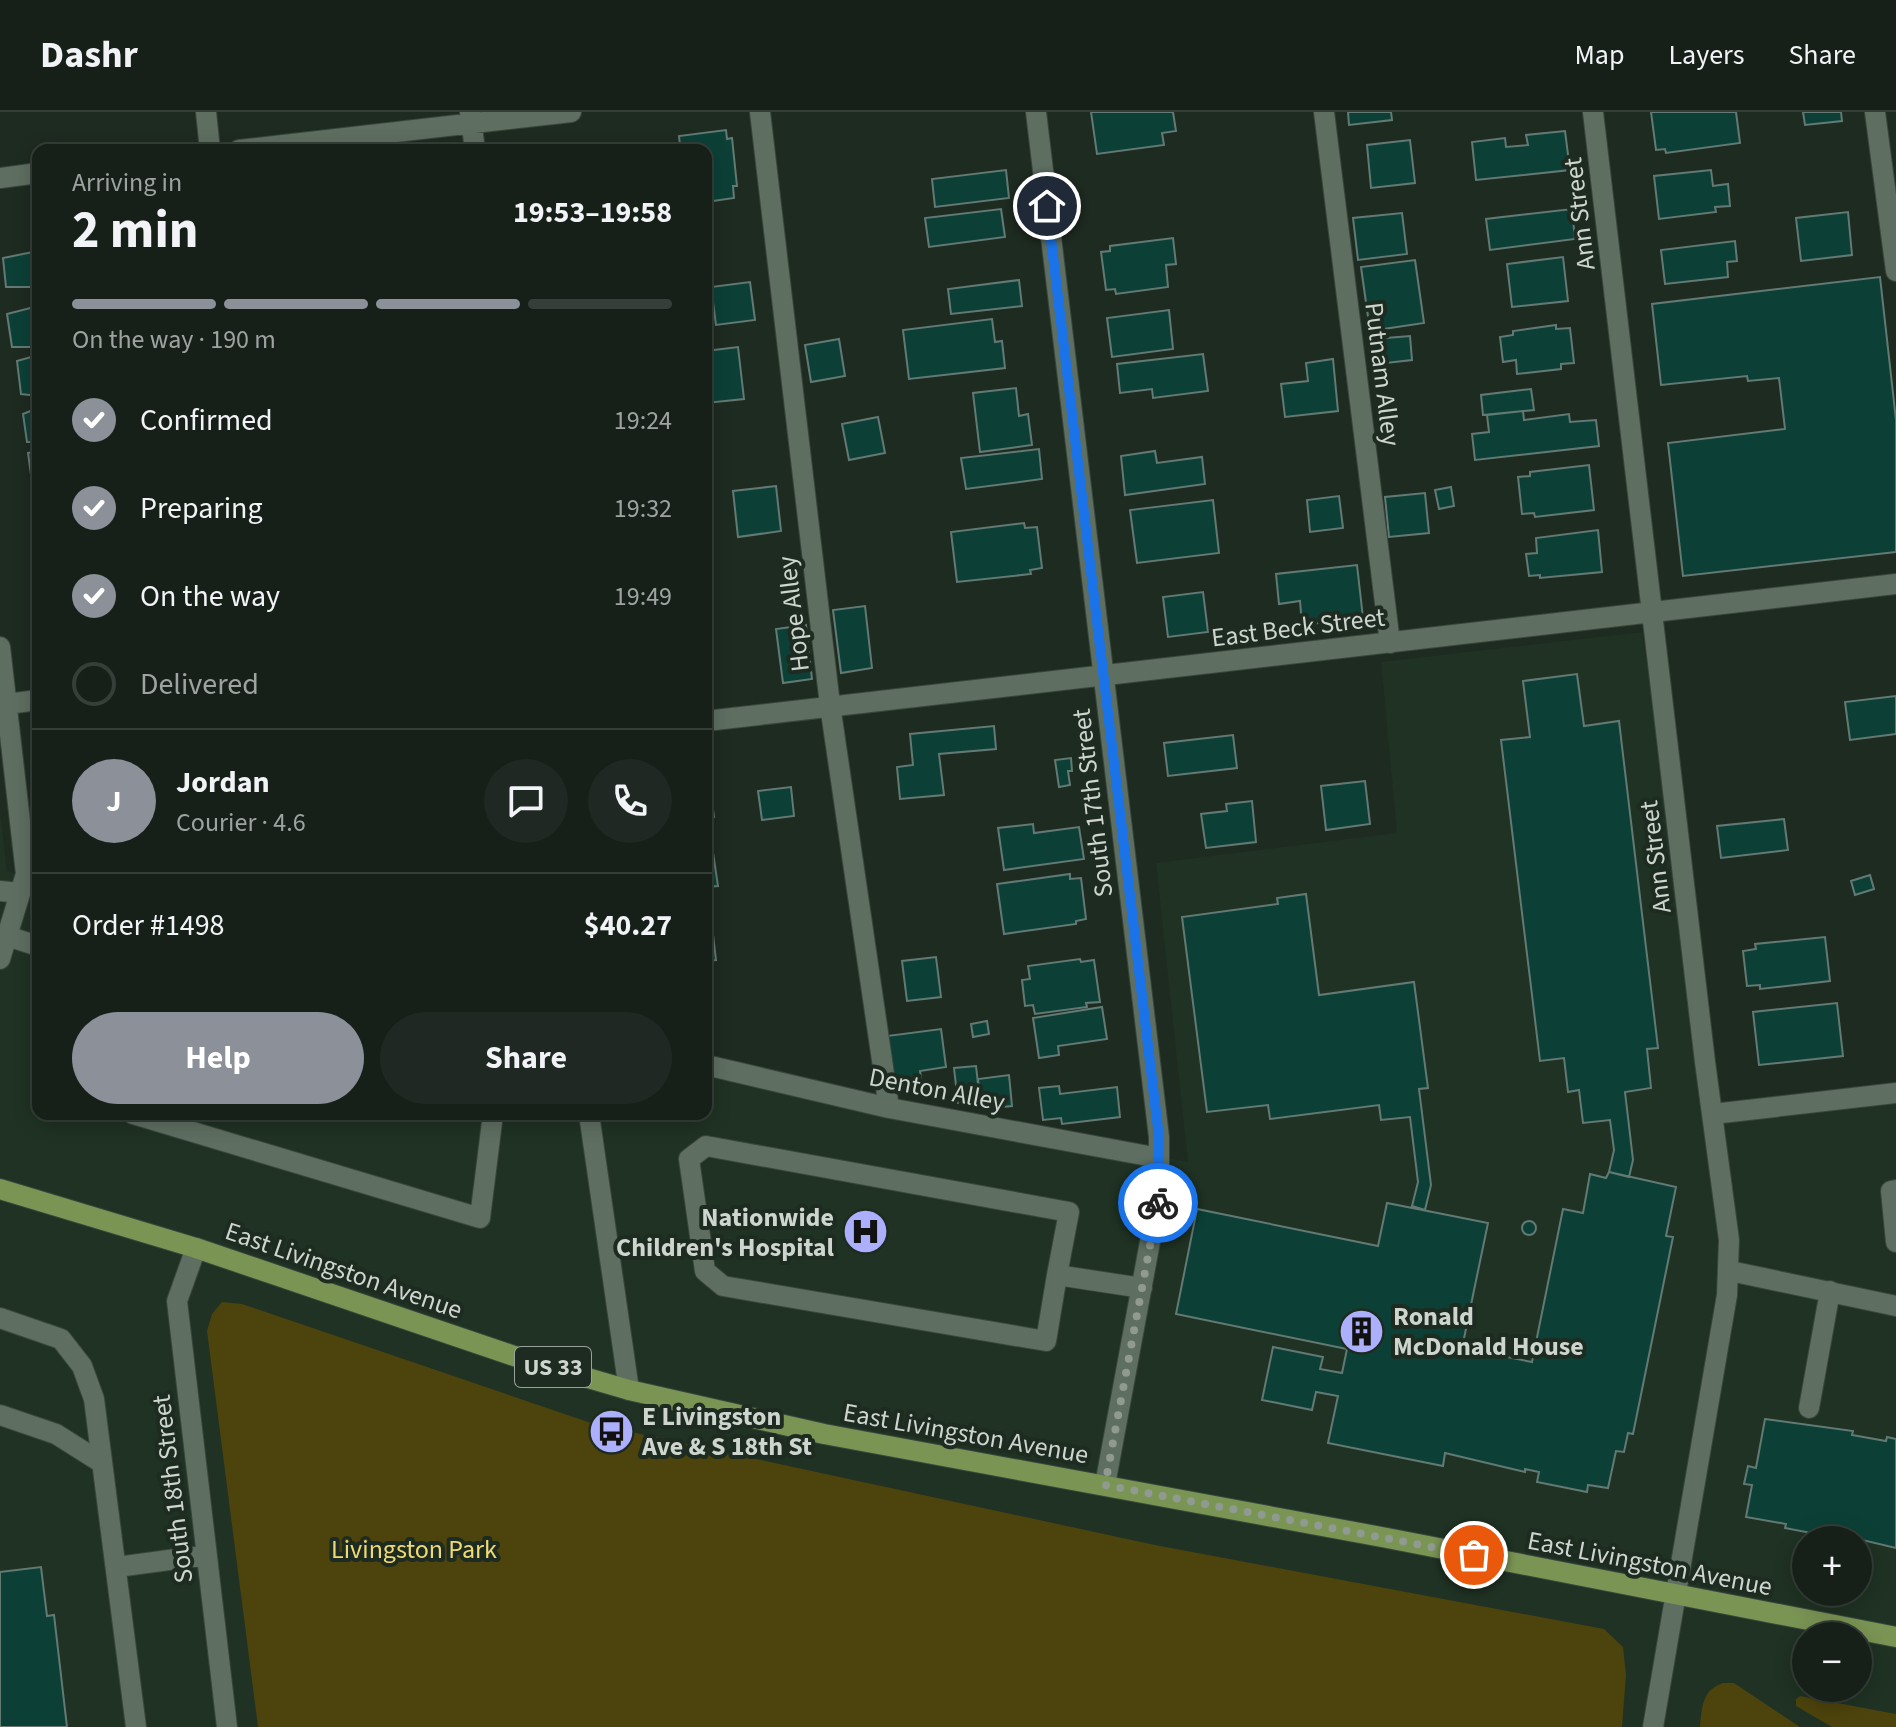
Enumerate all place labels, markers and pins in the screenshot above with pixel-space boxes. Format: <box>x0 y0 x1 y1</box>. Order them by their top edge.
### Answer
pin <box>1013 172 1081 240</box>
place label: Nationwide Children's Hospital <box>616 1199 835 1266</box>
hospital icon: Nationwide Children's Hospital <box>841 1208 889 1256</box>
place label: Ronald McDonald House <box>1393 1298 1584 1365</box>
building icon: Ronald McDonald House <box>1338 1307 1386 1355</box>
place label: E Livingston Ave & S 18th St <box>641 1398 812 1465</box>
bus stop icon: E Livingston Ave & S 18th St <box>587 1407 635 1455</box>
pin <box>1440 1521 1508 1589</box>

